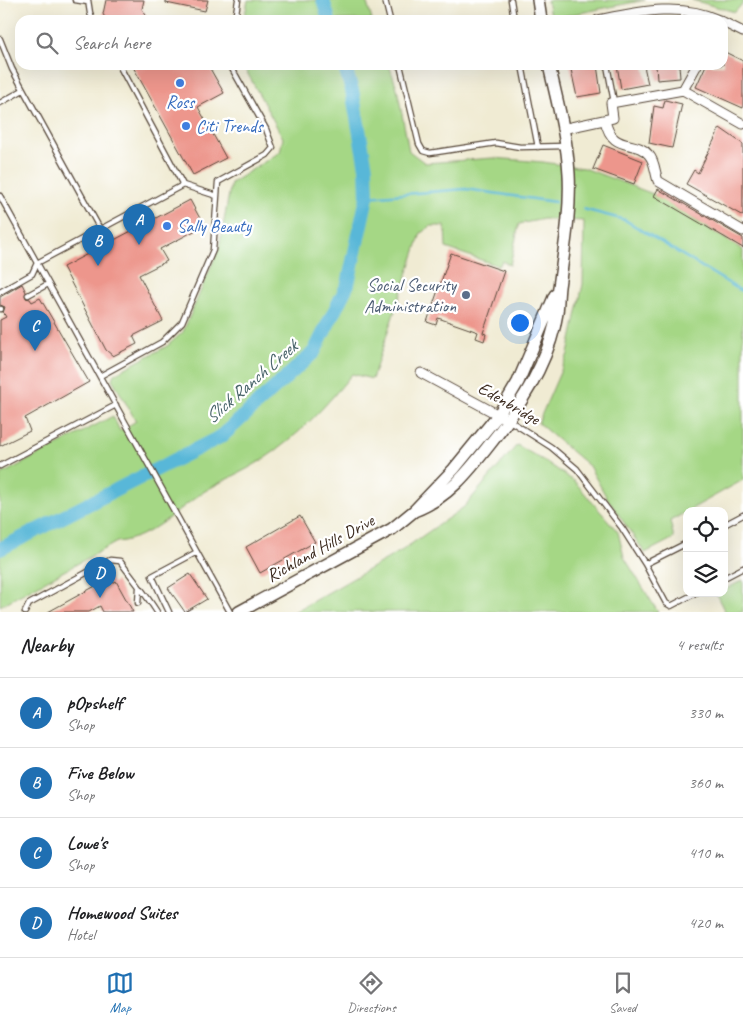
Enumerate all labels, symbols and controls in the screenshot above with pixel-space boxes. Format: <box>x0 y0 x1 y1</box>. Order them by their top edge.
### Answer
search box <box>15 15 728 70</box>
icon: search <box>33 29 61 57</box>
text: Search here <box>73 31 150 55</box>
marker: Ross <box>174 77 186 89</box>
place label: Ross <box>166 91 196 113</box>
place label: Citi Trends <box>196 115 264 137</box>
marker: Citi Trends <box>180 120 192 132</box>
pin: A <box>123 204 155 245</box>
place label: Sally Beauty <box>177 215 253 237</box>
marker: Sally Beauty <box>161 220 173 232</box>
pin: B <box>82 225 114 266</box>
place label: Social Security Administration <box>364 274 458 317</box>
marker: Social Security Administration <box>460 289 472 301</box>
pin: C <box>19 310 51 351</box>
your location <box>507 310 533 336</box>
water label: Slick Ranch Creek <box>200 333 305 429</box>
street label: Edenbridge <box>474 377 545 430</box>
map controls <box>683 507 728 597</box>
button: locate <box>683 507 728 552</box>
street label: Richland Hills Drive <box>262 509 379 587</box>
button: layers <box>683 552 728 597</box>
pin: D <box>84 557 116 598</box>
text: Nearby <box>20 632 73 658</box>
text: 4 results <box>676 635 723 655</box>
text: pOpshelf <box>67 691 122 715</box>
text: A <box>32 703 40 723</box>
text: 330 m <box>689 703 723 723</box>
text: Shop <box>67 715 94 735</box>
text: Five Below <box>67 761 134 785</box>
text: B <box>32 773 40 793</box>
text: 360 m <box>689 773 723 793</box>
text: Shop <box>67 785 94 805</box>
text: Lowe's <box>67 831 107 855</box>
text: C <box>32 843 40 863</box>
text: 410 m <box>689 843 723 863</box>
text: Shop <box>67 855 94 875</box>
text: Homewood Suites <box>67 901 177 925</box>
text: D <box>31 913 41 933</box>
text: 420 m <box>689 913 723 933</box>
text: Hotel <box>67 925 95 945</box>
tab: Map <box>106 969 134 1016</box>
tab: Directions <box>347 969 396 1016</box>
tab: Saved <box>609 969 637 1016</box>

